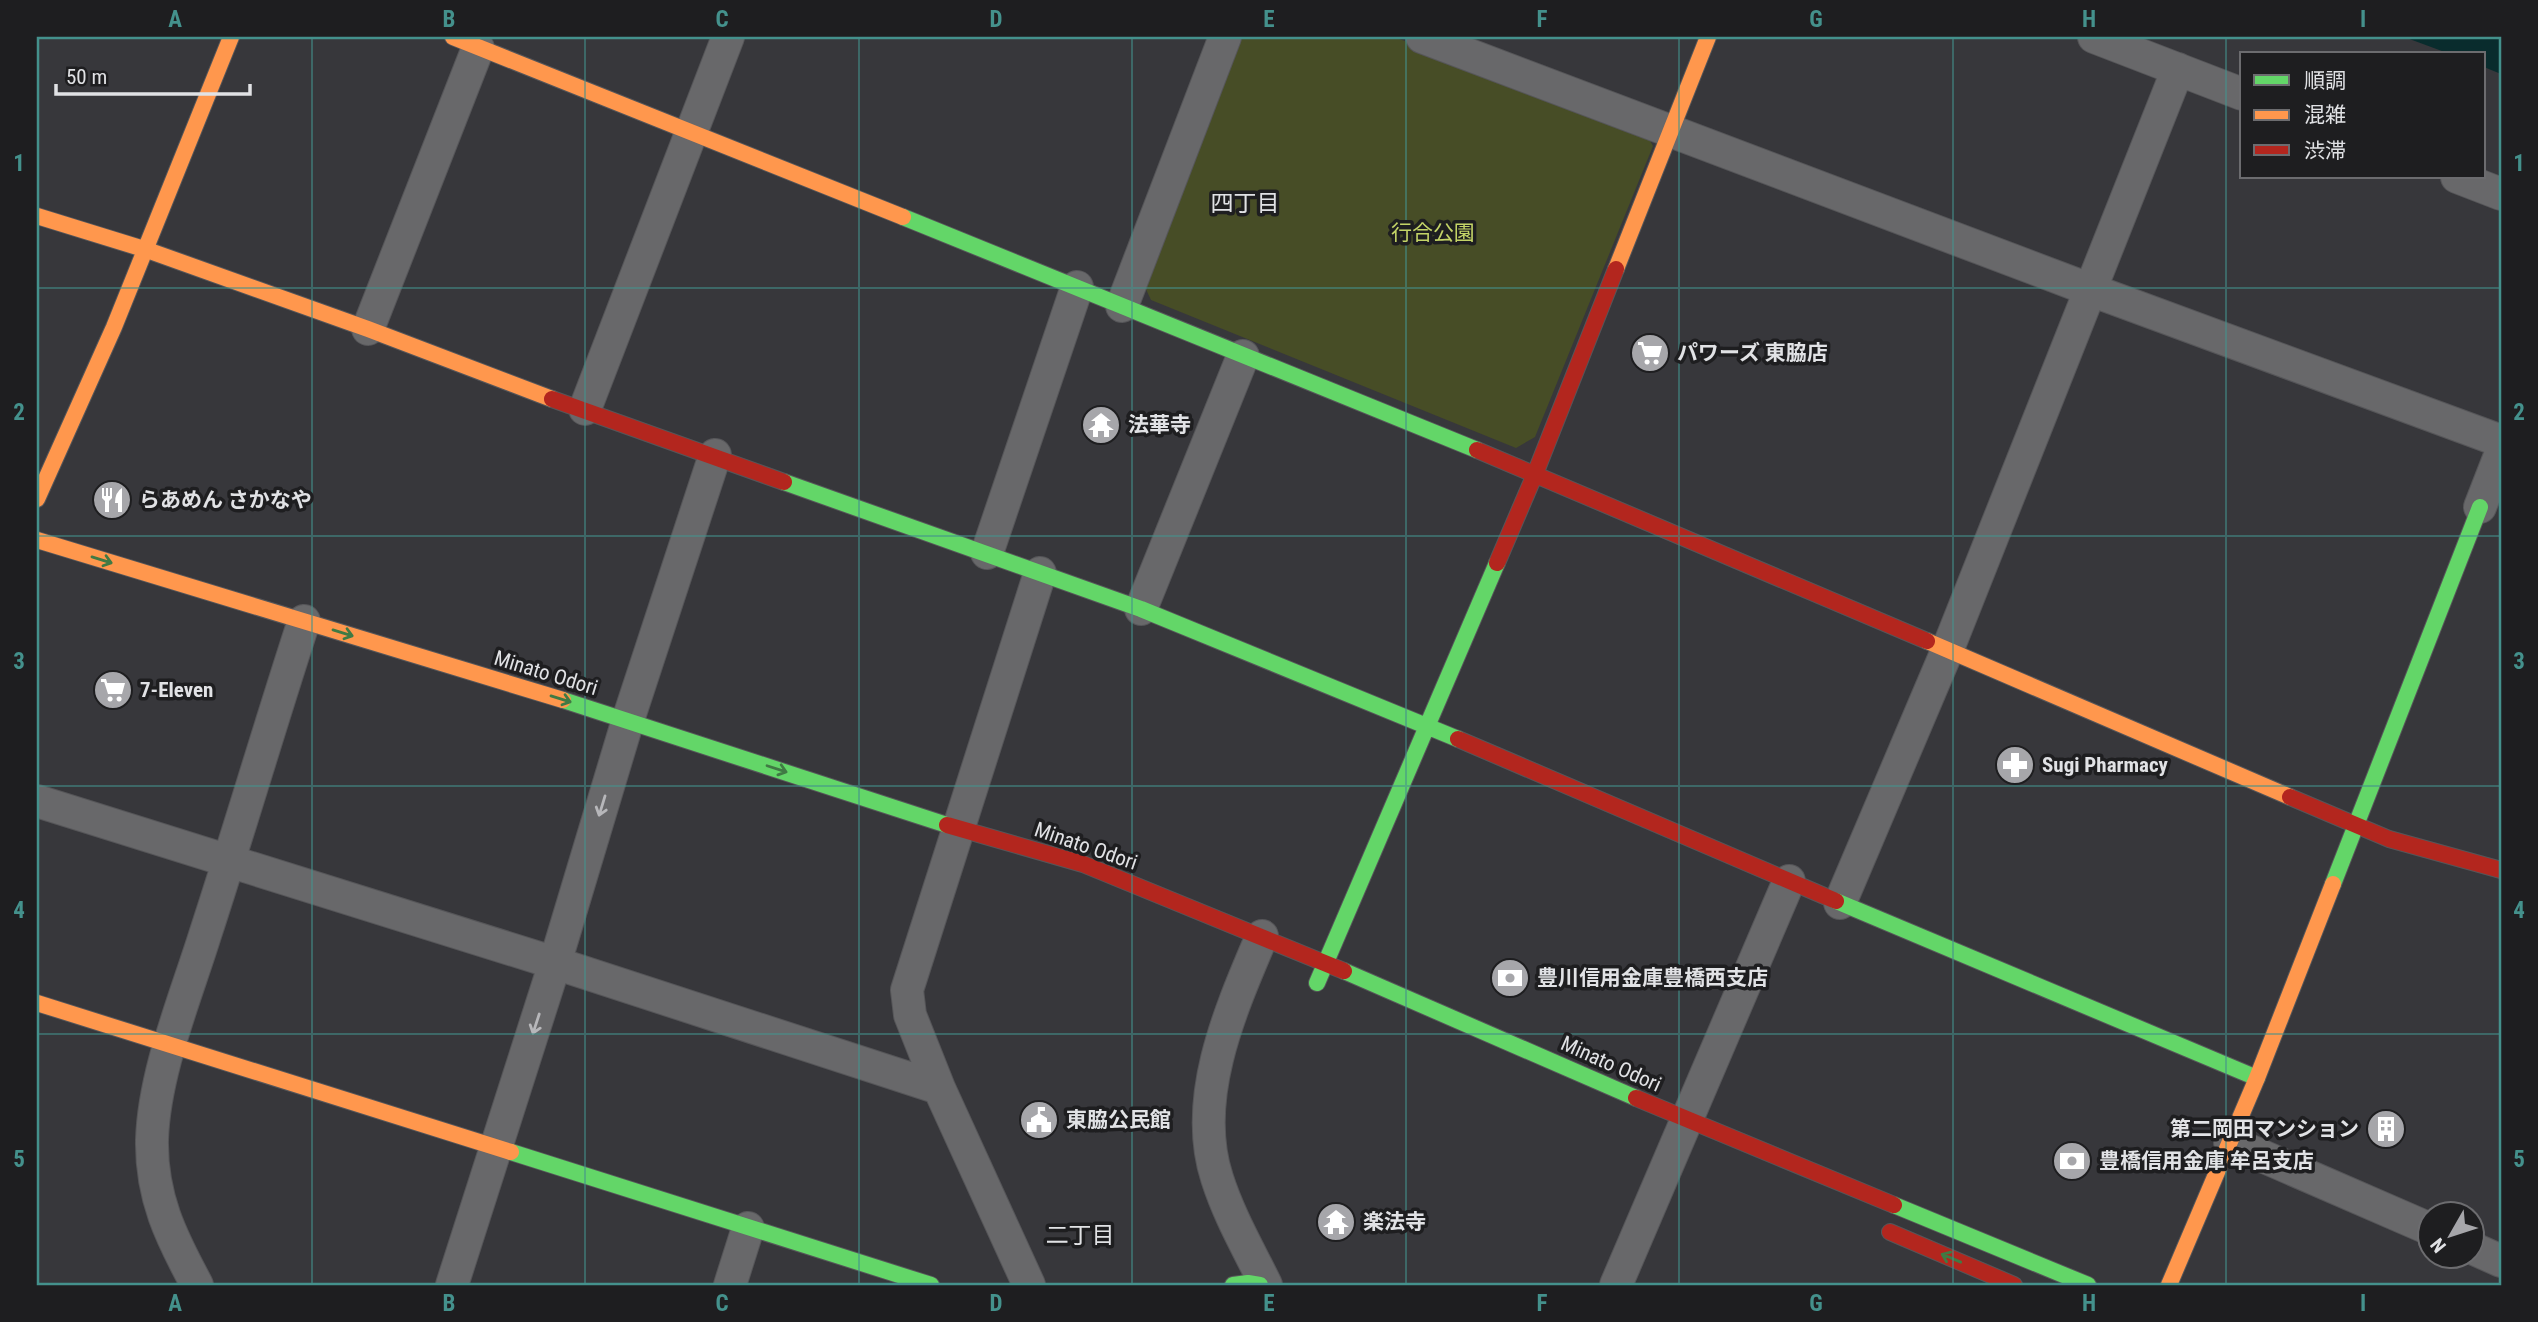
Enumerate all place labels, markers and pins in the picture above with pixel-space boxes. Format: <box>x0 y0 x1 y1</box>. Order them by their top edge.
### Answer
supermarket icon: パワーズ 東脇店 <box>1629 332 1671 374</box>
place label: パワーズ 東脇店 <box>1677 341 1828 365</box>
temple icon: 法華寺 <box>1080 404 1122 446</box>
place label: 法華寺 <box>1128 413 1191 437</box>
restaurant icon: らあめん さかなや <box>91 479 133 521</box>
place label: らあめん さかなや <box>139 488 312 512</box>
supermarket icon: 7-Eleven <box>92 669 134 711</box>
place label: 7-Eleven <box>140 678 213 702</box>
pharmacy icon: Sugi Pharmacy <box>1994 744 2036 786</box>
place label: Sugi Pharmacy <box>2042 753 2169 777</box>
bank icon: 豊川信用金庫豊橋西支店 <box>1489 957 1531 999</box>
place label: 豊川信用金庫豊橋西支店 <box>1537 966 1768 990</box>
public building icon: 東脇公民館 <box>1018 1099 1060 1141</box>
place label: 東脇公民館 <box>1066 1108 1171 1132</box>
building icon: 第二岡田マンション <box>2365 1108 2407 1150</box>
place label: 第二岡田マンション <box>2170 1117 2359 1141</box>
bank icon: 豊橋信用金庫 牟呂支店 <box>2051 1140 2093 1182</box>
place label: 豊橋信用金庫 牟呂支店 <box>2099 1149 2314 1173</box>
temple icon: 楽法寺 <box>1315 1201 1357 1243</box>
place label: 楽法寺 <box>1363 1210 1426 1234</box>

